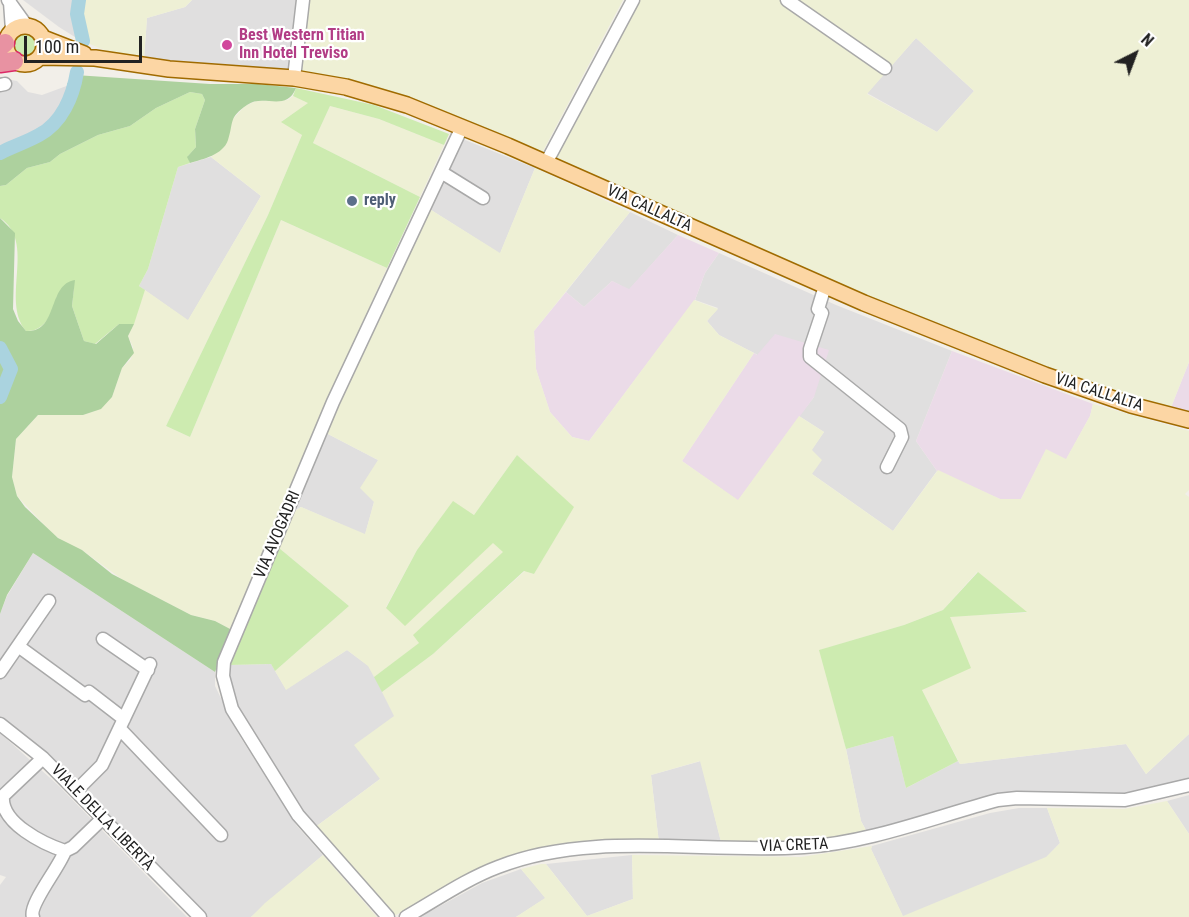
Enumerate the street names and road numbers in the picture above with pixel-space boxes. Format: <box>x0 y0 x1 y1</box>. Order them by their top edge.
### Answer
street label: VIA CALLALTA <box>603 182 695 236</box>
street label: VIA CALLALTA <box>1053 370 1145 416</box>
street label: VIA AVOGADRI <box>251 488 305 582</box>
street label: VIALE DELLA LIBERTÀ <box>46 761 158 875</box>
street label: VIA CRETA <box>759 835 829 857</box>

